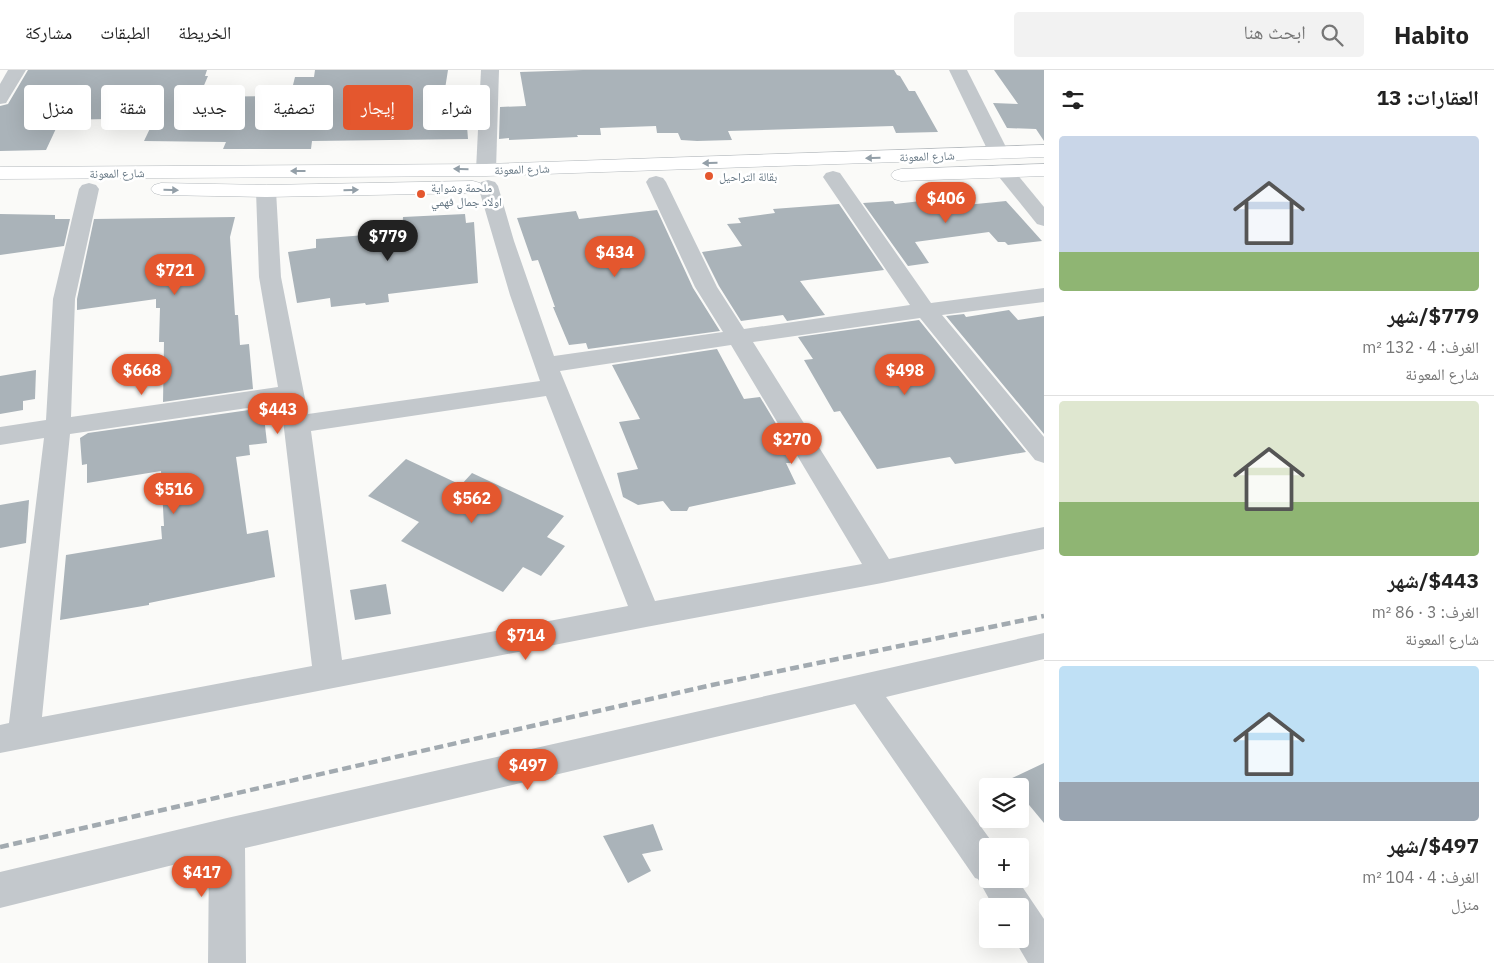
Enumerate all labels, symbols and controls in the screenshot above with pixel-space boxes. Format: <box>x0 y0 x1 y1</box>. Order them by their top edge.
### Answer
search box <box>1014 12 1364 57</box>
text: Habito <box>1394 19 1469 51</box>
text: ابحث هنا <box>1243 20 1306 44</box>
text: مشاركة <box>25 21 72 44</box>
text: الطبقات <box>100 21 150 44</box>
text: الخريطة <box>178 21 231 44</box>
icon: search <box>1318 21 1346 49</box>
text: العقارات: 13 <box>1376 83 1479 111</box>
chip: منزل <box>24 85 91 130</box>
chip: شقة <box>101 85 164 130</box>
chip: جديد <box>174 85 245 130</box>
chip: تصفية <box>255 85 333 130</box>
chip: إيجار <box>343 85 413 130</box>
chip: شراء <box>423 85 490 130</box>
icon: filters <box>1059 86 1087 114</box>
street label: شارع المعونة <box>899 148 955 165</box>
one-way arrow <box>865 154 881 162</box>
one-way arrow <box>702 159 718 167</box>
street label: شارع المعونة <box>494 161 550 178</box>
street label: شارع المعونة <box>89 165 145 182</box>
one-way arrow <box>452 165 468 173</box>
one-way arrow <box>290 167 306 175</box>
icon: home <box>1224 168 1314 258</box>
place label: بقالة التراحيل <box>719 169 777 184</box>
marker: بقالة التراحيل <box>703 170 715 182</box>
place label: ملحمة وشواية اولاد جمال فهمي <box>431 180 502 212</box>
pin: $406 <box>916 182 976 224</box>
one-way arrow <box>163 186 179 194</box>
one-way arrow <box>343 186 359 194</box>
marker: ملحمة وشواية اولاد جمال فهمي <box>415 188 427 200</box>
text: $406 <box>927 188 965 208</box>
pin: $779 <box>358 220 418 262</box>
text: $779 <box>369 226 407 246</box>
pin: $434 <box>585 236 645 278</box>
text: $434 <box>596 242 634 262</box>
pin: $721 <box>145 254 205 296</box>
text: $721 <box>156 260 194 280</box>
text: $779/شهر <box>1388 301 1479 329</box>
text: الغرف: 4 · 132 m² <box>1362 337 1479 357</box>
pin: $668 <box>112 354 172 396</box>
pin: $498 <box>875 354 935 396</box>
text: $668 <box>123 360 161 380</box>
text: $498 <box>886 360 924 380</box>
text: شارع المعونة <box>1405 364 1479 384</box>
pin: $443 <box>248 392 308 435</box>
text: $443 <box>259 399 297 419</box>
pin: $270 <box>762 422 822 465</box>
text: $270 <box>773 429 811 449</box>
icon: home <box>1224 434 1314 524</box>
pin: $516 <box>144 472 204 515</box>
text: $516 <box>155 479 193 499</box>
pin: $562 <box>442 482 502 524</box>
text: $562 <box>453 488 491 508</box>
text: $443/شهر <box>1388 566 1479 594</box>
text: الغرف: 3 · 86 m² <box>1372 602 1479 622</box>
pin: $714 <box>496 618 556 661</box>
text: $714 <box>507 625 545 645</box>
text: شارع المعونة <box>1405 629 1479 649</box>
icon: home <box>1224 699 1314 789</box>
pin: $497 <box>498 748 558 791</box>
text: $497 <box>509 755 547 775</box>
map controls <box>979 778 1029 948</box>
button: layers <box>979 778 1029 828</box>
text: $497/شهر <box>1388 831 1479 859</box>
button: + <box>979 838 1029 888</box>
pin: $417 <box>172 856 232 898</box>
text: $417 <box>183 862 221 882</box>
text: الغرف: 4 · 104 m² <box>1362 867 1479 887</box>
text: منزل <box>1451 894 1479 914</box>
button: − <box>979 898 1029 948</box>

